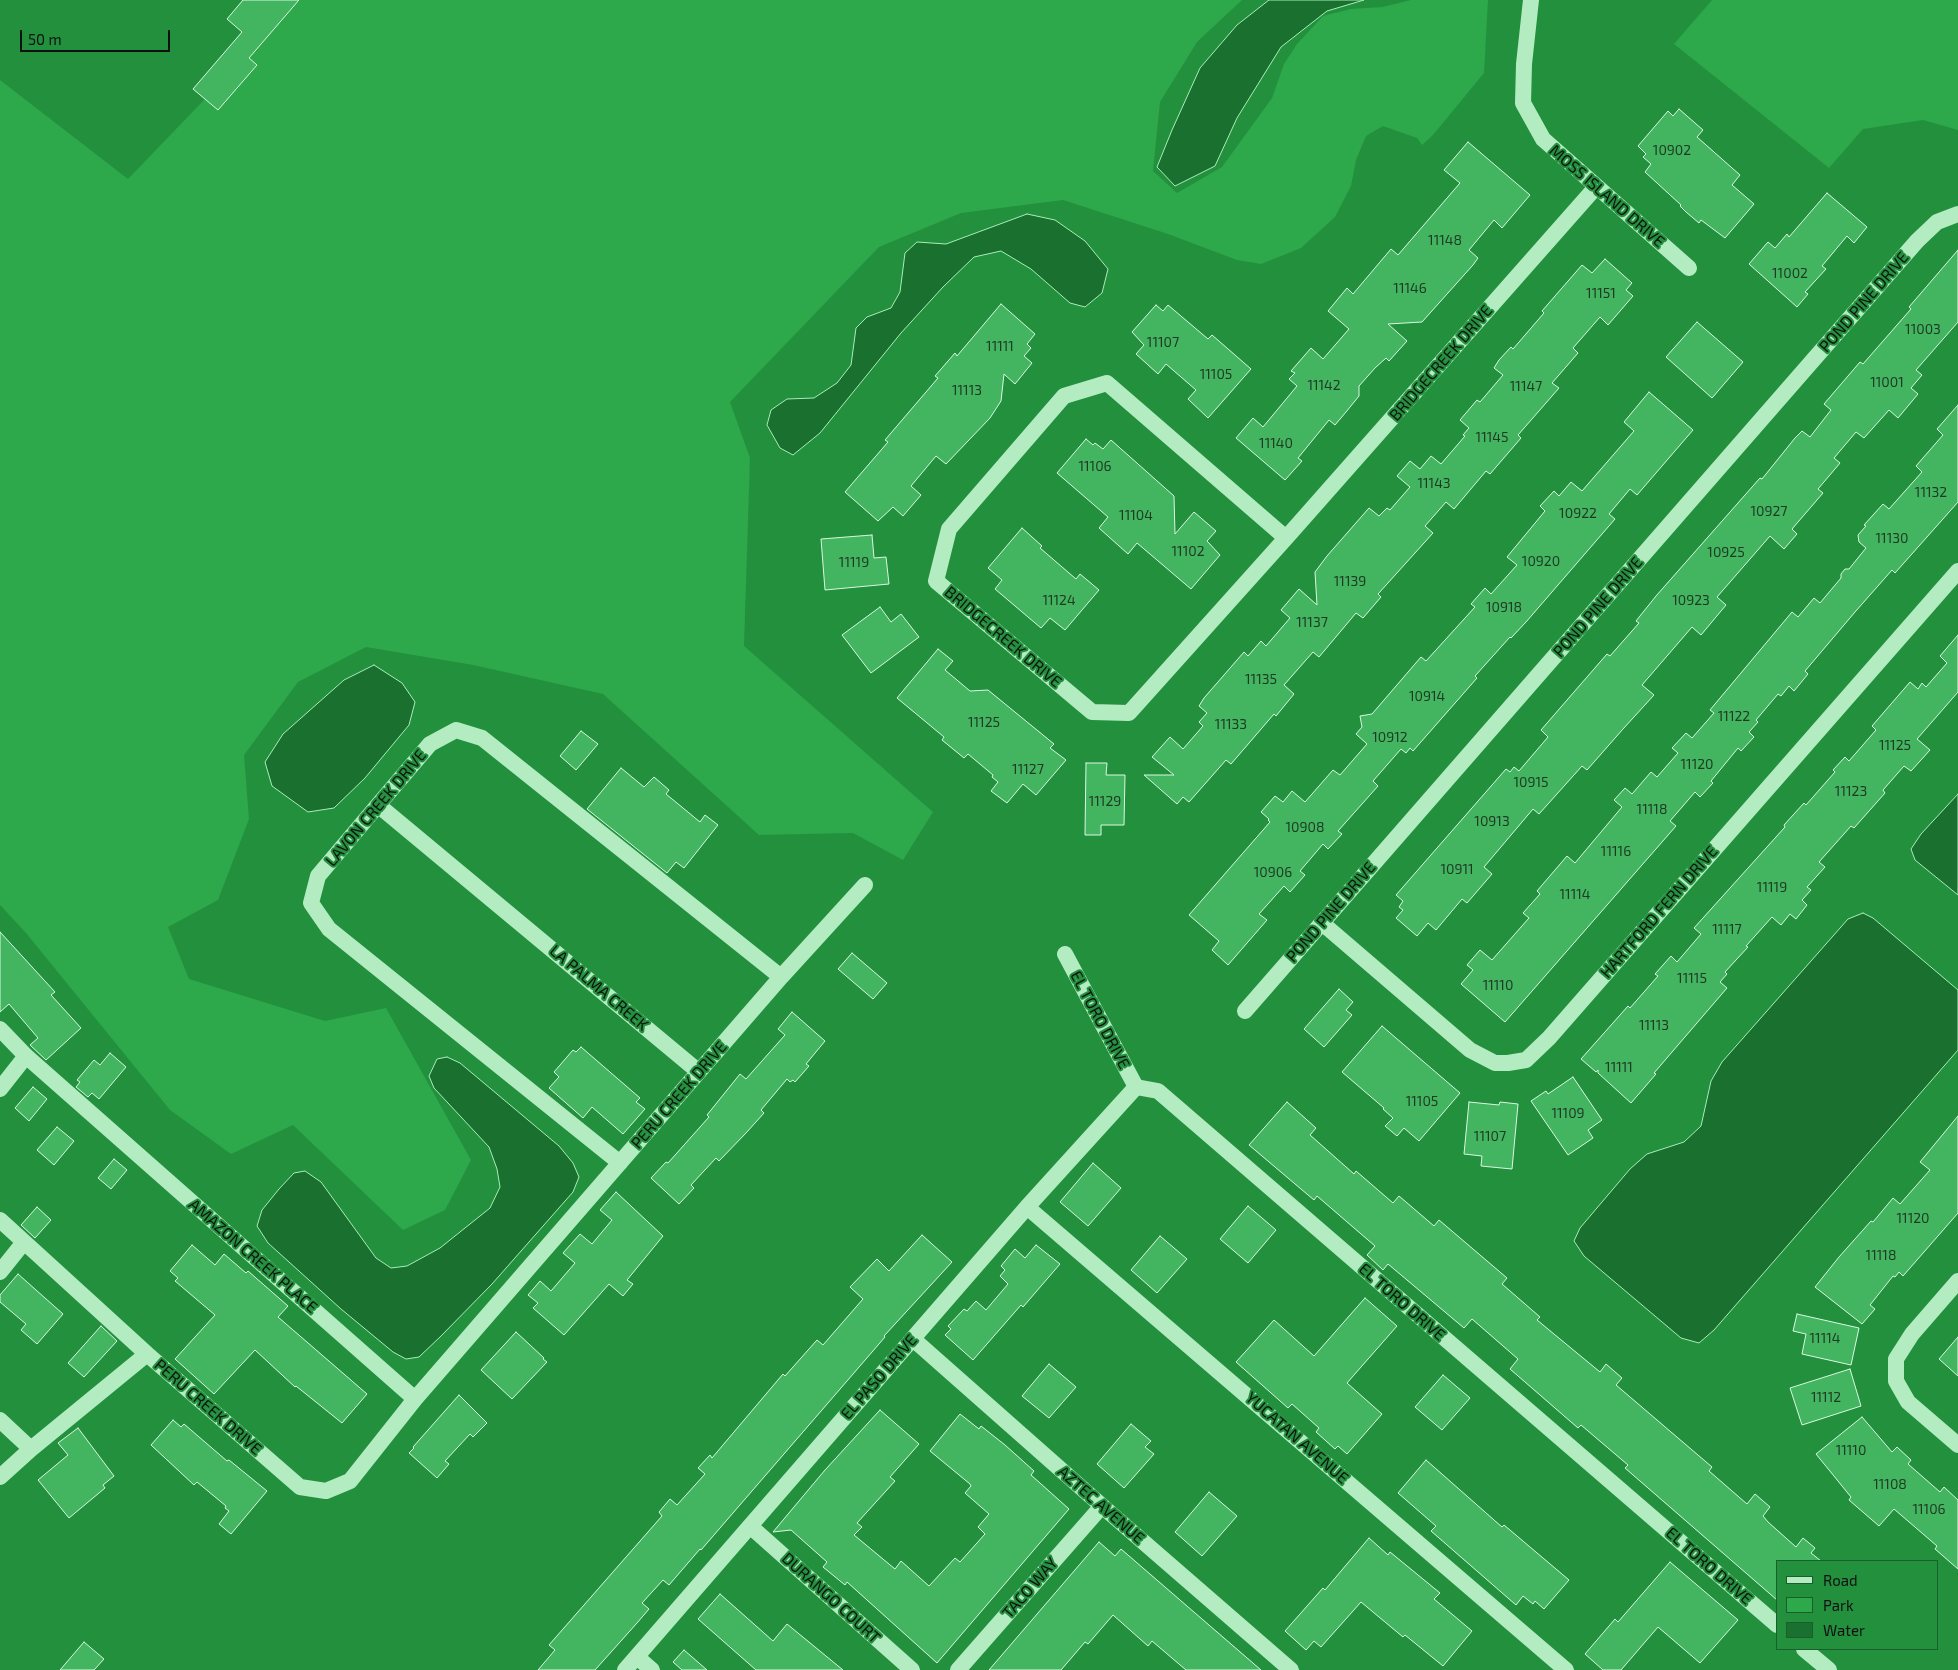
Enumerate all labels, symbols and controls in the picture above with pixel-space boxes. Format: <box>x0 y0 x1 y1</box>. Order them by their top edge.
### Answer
scale bar <box>22 20 172 52</box>
text: 50 m <box>28 30 62 48</box>
street label: MOSS ISLAND DRIVE <box>1545 141 1669 251</box>
house number: 10902 <box>1653 142 1691 158</box>
house number: 11148 <box>1428 232 1462 248</box>
street label: POND PINE DRIVE <box>1815 248 1913 356</box>
house number: 11002 <box>1772 265 1808 281</box>
house number: 11146 <box>1393 280 1427 296</box>
house number: 11151 <box>1586 285 1616 301</box>
street label: BRIDGECREEK DRIVE <box>1386 301 1496 425</box>
house number: 11003 <box>1905 321 1941 337</box>
house number: 11107 <box>1147 334 1179 350</box>
house number: 11111 <box>986 338 1014 354</box>
house number: 11105 <box>1200 366 1232 382</box>
house number: 11001 <box>1870 374 1904 390</box>
house number: 11142 <box>1307 377 1341 393</box>
house number: 11147 <box>1510 378 1542 394</box>
house number: 11113 <box>952 382 982 398</box>
house number: 11145 <box>1476 429 1508 445</box>
house number: 11140 <box>1259 435 1293 451</box>
house number: 11106 <box>1078 458 1112 474</box>
house number: 11143 <box>1417 475 1451 491</box>
house number: 11132 <box>1915 484 1947 500</box>
house number: 10927 <box>1750 503 1788 519</box>
house number: 10922 <box>1559 505 1597 521</box>
house number: 11104 <box>1119 507 1153 523</box>
house number: 11130 <box>1876 530 1908 546</box>
house number: 11102 <box>1171 543 1205 559</box>
house number: 10925 <box>1707 544 1745 560</box>
house number: 10920 <box>1522 553 1560 569</box>
street label: POND PINE DRIVE <box>1549 553 1647 661</box>
house number: 11119 <box>839 554 869 570</box>
house number: 11139 <box>1334 573 1366 589</box>
street label: BRIDGECREEK DRIVE <box>941 582 1065 692</box>
house number: 11124 <box>1042 592 1076 608</box>
house number: 10923 <box>1672 592 1710 608</box>
house number: 10918 <box>1486 599 1522 615</box>
house number: 11137 <box>1296 614 1328 630</box>
house number: 11135 <box>1245 671 1277 687</box>
house number: 10914 <box>1409 688 1445 704</box>
house number: 11122 <box>1718 708 1750 724</box>
house number: 11125 <box>968 714 1000 730</box>
house number: 11133 <box>1215 716 1247 732</box>
house number: 10912 <box>1372 729 1408 745</box>
house number: 11125 <box>1879 737 1911 753</box>
street label: LAVON CREEK DRIVE <box>322 746 430 870</box>
house number: 11120 <box>1680 756 1714 772</box>
house number: 11127 <box>1012 761 1044 777</box>
house number: 10915 <box>1513 774 1549 790</box>
house number: 11123 <box>1835 783 1867 799</box>
house number: 11129 <box>1089 793 1121 809</box>
house number: 11118 <box>1637 801 1667 817</box>
house number: 10913 <box>1474 813 1510 829</box>
house number: 10908 <box>1286 819 1324 835</box>
street label: HARTFORD FERN DRIVE <box>1596 842 1722 982</box>
house number: 11116 <box>1601 843 1631 859</box>
street label: POND PINE DRIVE <box>1282 858 1380 966</box>
house number: 10911 <box>1440 861 1474 877</box>
house number: 10906 <box>1254 864 1292 880</box>
house number: 11119 <box>1757 879 1787 895</box>
house number: 11114 <box>1560 886 1590 902</box>
house number: 11117 <box>1712 921 1742 937</box>
street label: LA PALMA CREEK <box>546 941 652 1035</box>
street label: EL TORO DRIVE <box>1066 968 1134 1072</box>
house number: 11115 <box>1677 970 1707 986</box>
house number: 11110 <box>1483 977 1513 993</box>
house number: 11113 <box>1639 1017 1669 1033</box>
street label: PERU CREEK DRIVE <box>627 1037 731 1153</box>
house number: 11111 <box>1605 1059 1633 1075</box>
house number: 11105 <box>1406 1093 1438 1109</box>
house number: 11109 <box>1551 1105 1585 1121</box>
house number: 11107 <box>1474 1128 1506 1144</box>
street label: AMAZON CREEK PLACE <box>185 1195 321 1317</box>
house number: 11120 <box>1896 1210 1930 1226</box>
house number: 11118 <box>1866 1247 1896 1263</box>
street label: EL TORO DRIVE <box>1355 1259 1449 1345</box>
house number: 11114 <box>1810 1330 1840 1346</box>
street label: EL PASO DRIVE <box>837 1331 921 1423</box>
street label: PERU CREEK DRIVE <box>150 1355 266 1459</box>
street label: YUCATAN AVENUE <box>1242 1388 1352 1488</box>
house number: 11112 <box>1811 1389 1841 1405</box>
house number: 11110 <box>1836 1442 1866 1458</box>
street label: AZTEC AVENUE <box>1054 1462 1148 1548</box>
house number: 11108 <box>1873 1476 1907 1492</box>
house number: 11106 <box>1912 1501 1946 1517</box>
street label: EL TORO DRIVE <box>1662 1523 1756 1609</box>
street label: DURANGO COURT <box>778 1549 884 1647</box>
street label: TACO WAY <box>998 1554 1062 1622</box>
legend <box>1776 1560 1938 1650</box>
text: Road <box>1823 1571 1858 1589</box>
text: Park <box>1823 1596 1854 1614</box>
text: Water <box>1823 1621 1865 1639</box>

